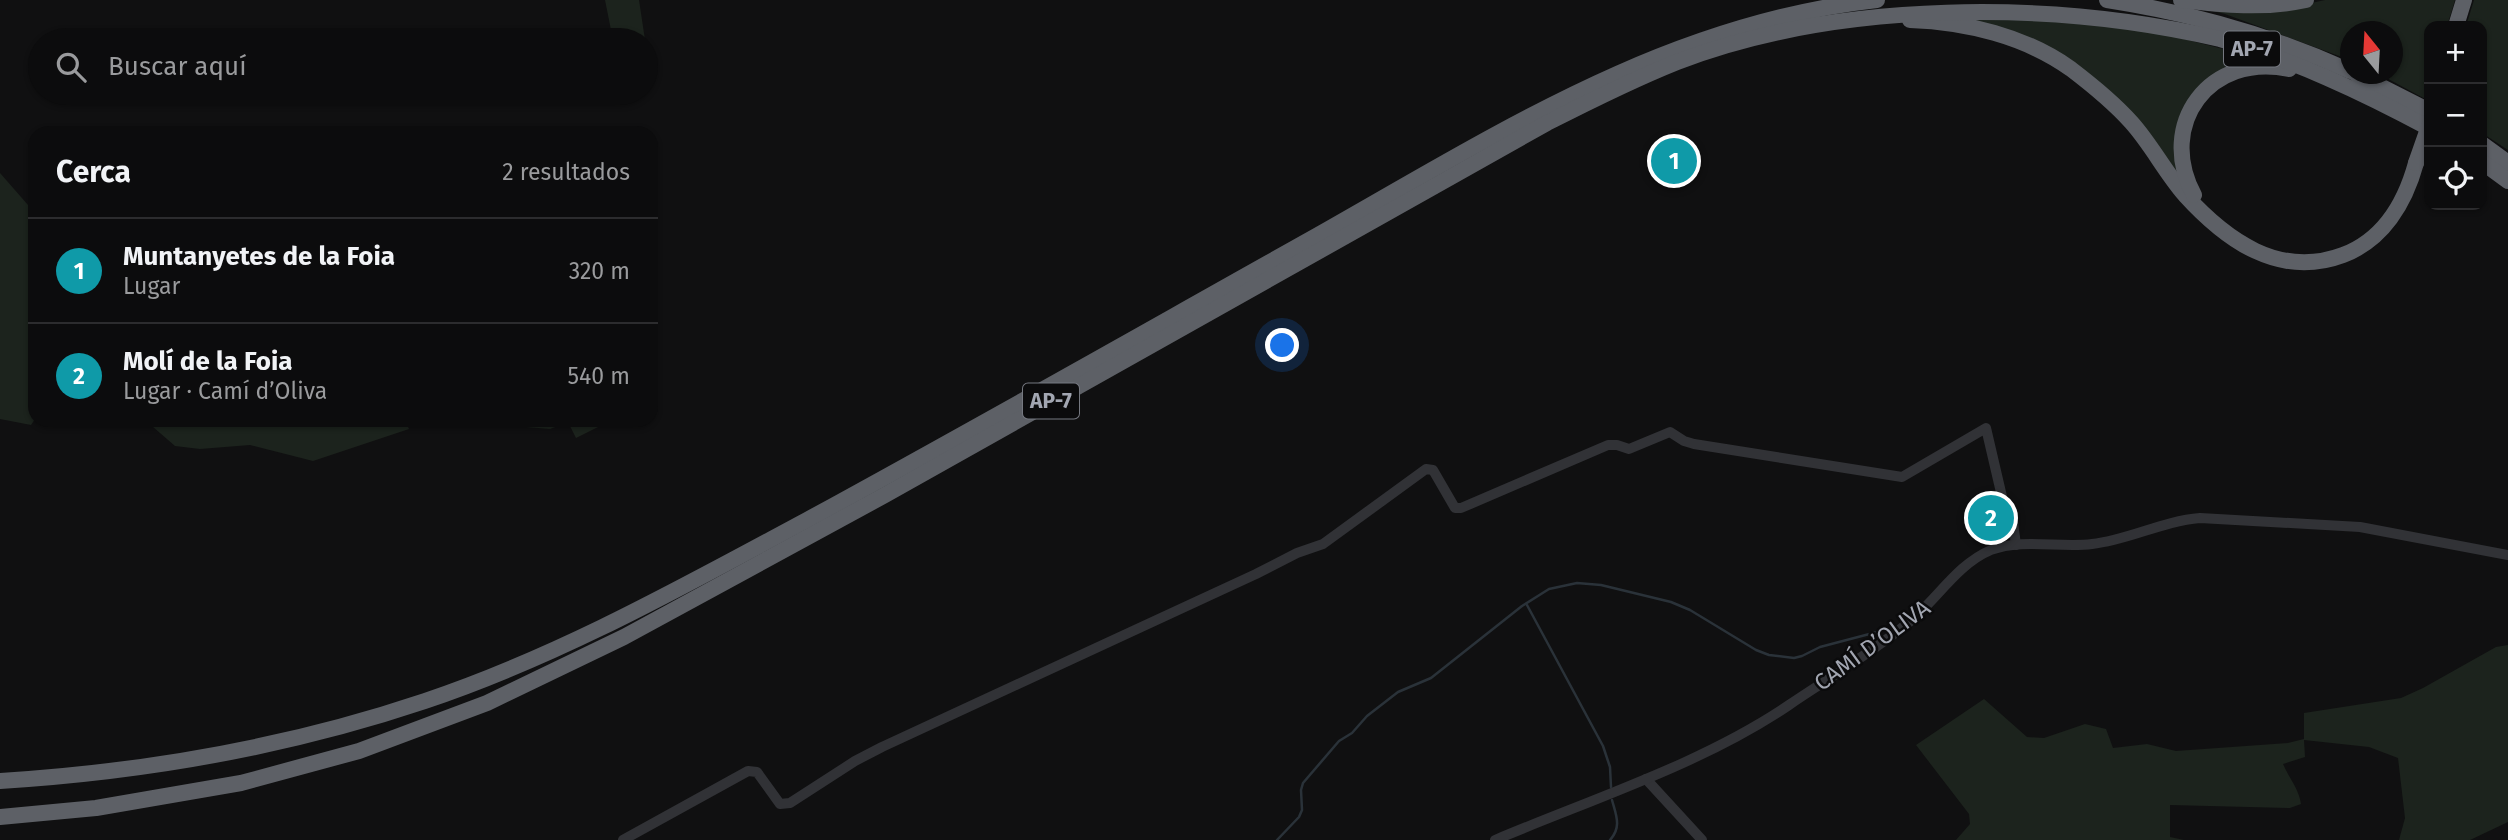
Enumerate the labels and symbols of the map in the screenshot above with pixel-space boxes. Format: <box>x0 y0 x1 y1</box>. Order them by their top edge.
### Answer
north arrow <box>2340 21 2403 84</box>
road number: AP-7 <box>2224 32 2280 66</box>
pin: 1 <box>1651 135 1697 187</box>
your location <box>1265 328 1299 362</box>
road number: AP-7 <box>1023 384 1079 418</box>
pin: 2 <box>1968 492 2014 544</box>
street label: CAMÍ D’OLIVA <box>1808 592 1936 697</box>

